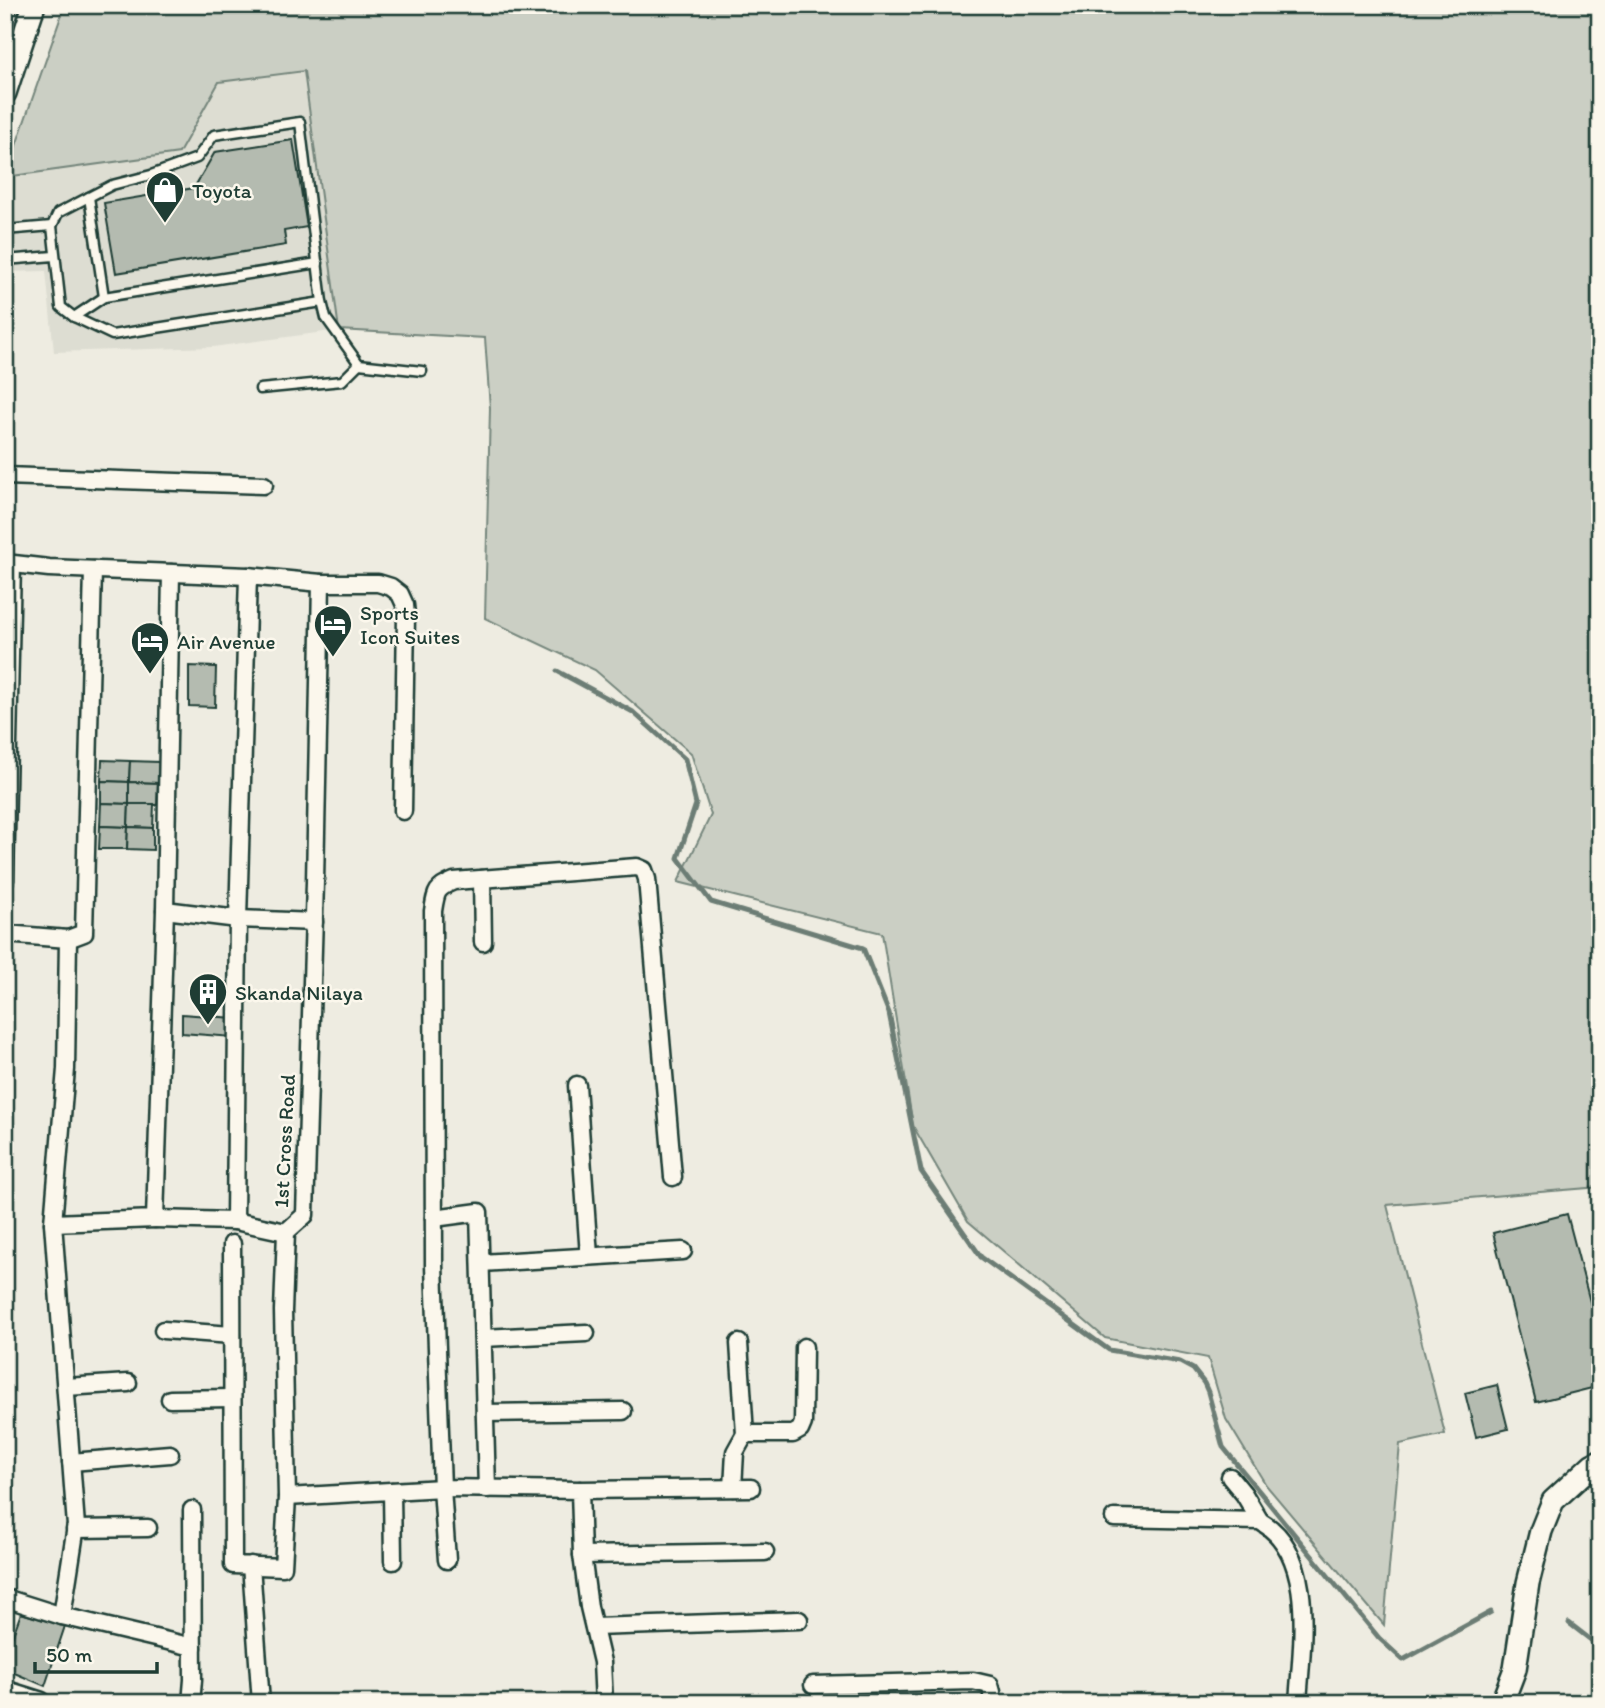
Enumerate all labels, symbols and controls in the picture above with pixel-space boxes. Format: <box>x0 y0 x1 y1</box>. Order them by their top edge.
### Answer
shop icon: Toyota <box>144 169 186 224</box>
place label: Toyota <box>192 178 252 203</box>
place label: Sports Icon Suites <box>360 600 460 649</box>
hotel icon: Sports Icon Suites <box>312 603 354 658</box>
hotel icon: Air Avenue <box>129 620 171 675</box>
place label: Air Avenue <box>177 629 276 654</box>
building icon: Skanda Nilaya <box>187 971 229 1026</box>
place label: Skanda Nilaya <box>235 980 363 1005</box>
street label: 1st Cross Road <box>268 1073 300 1208</box>
scale bar <box>35 1631 158 1675</box>
text: 50 m <box>46 1642 93 1667</box>

